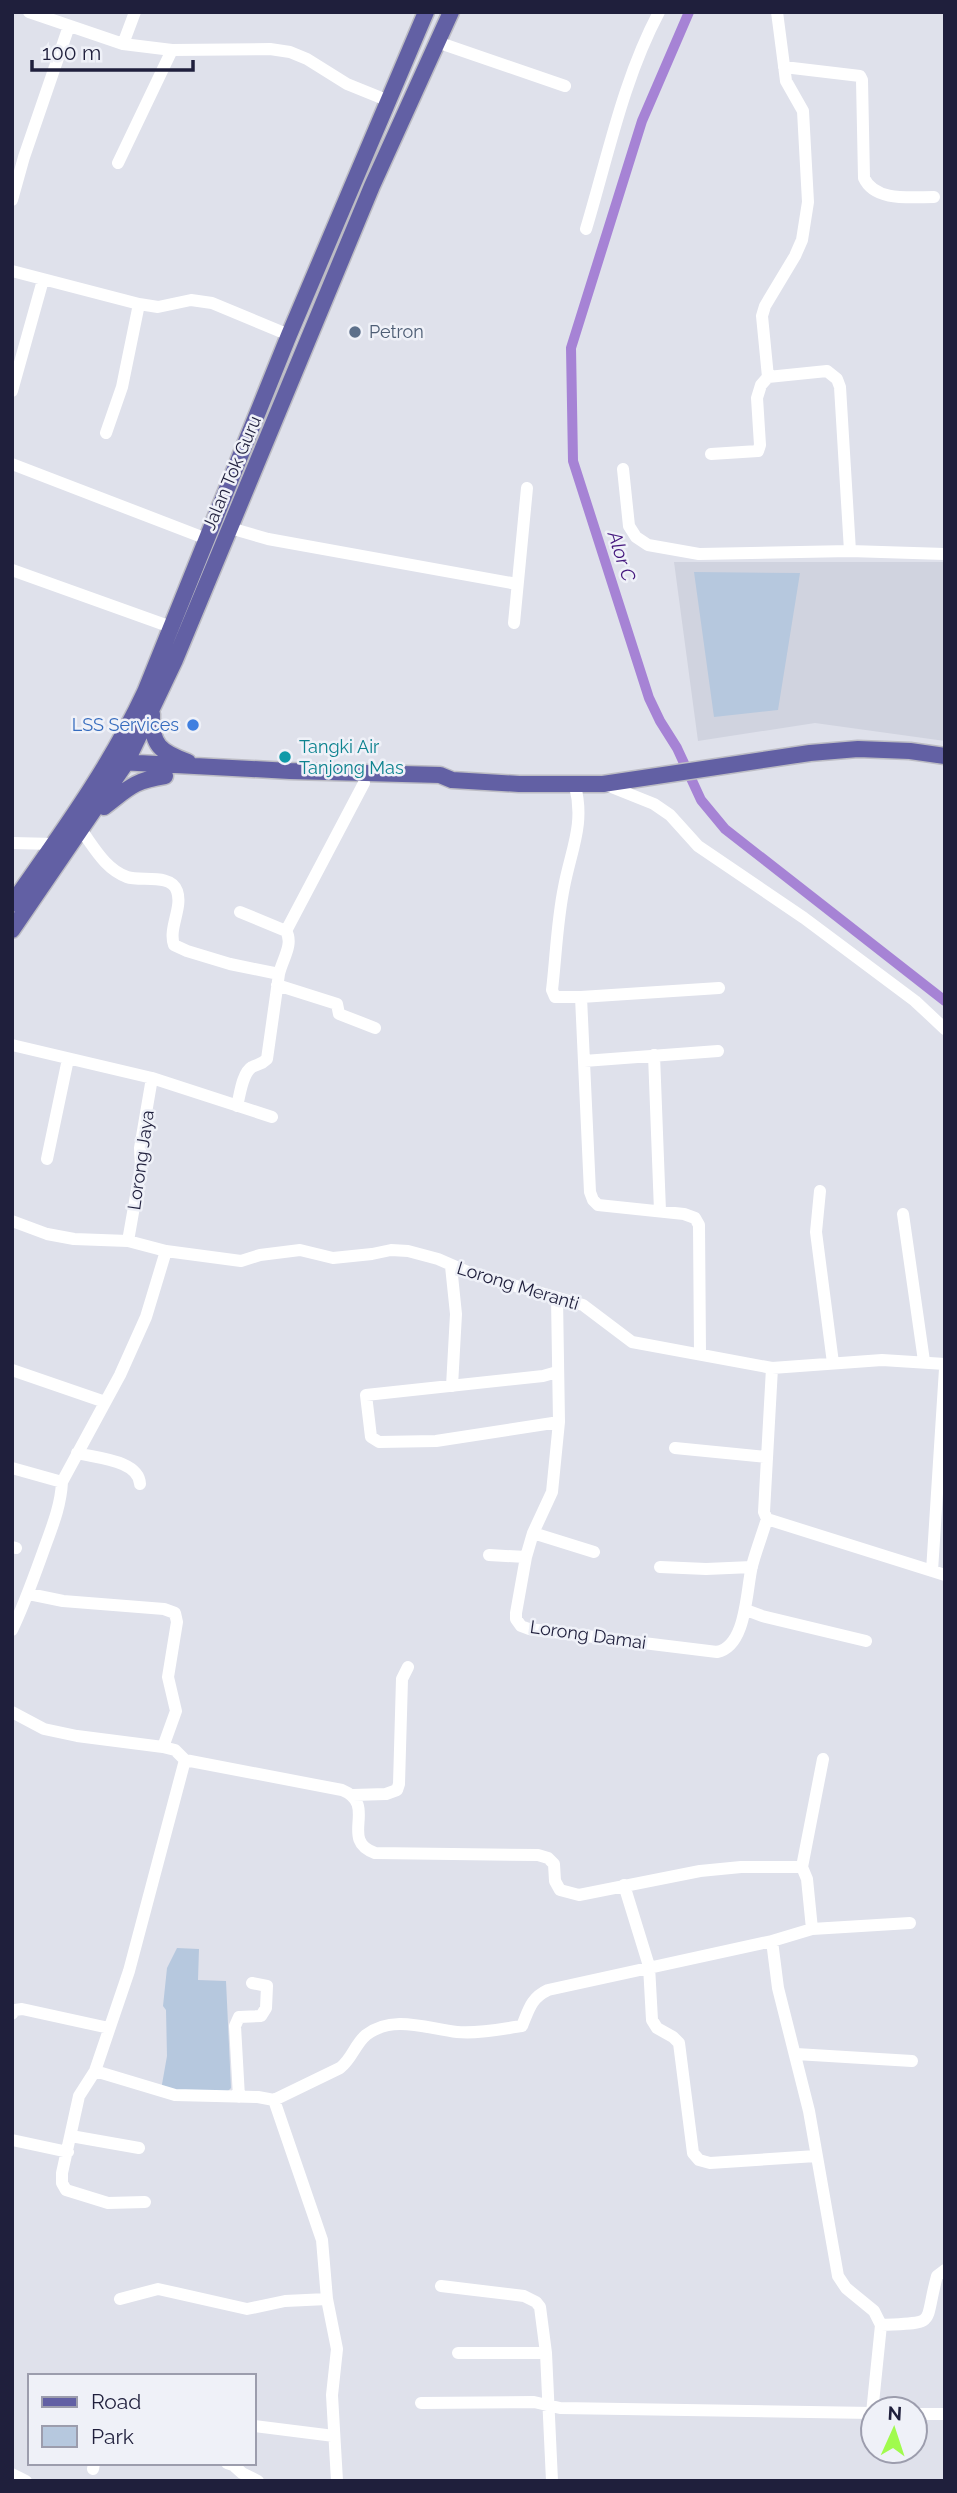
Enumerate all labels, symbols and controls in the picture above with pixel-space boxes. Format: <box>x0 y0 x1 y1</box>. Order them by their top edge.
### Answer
scale bar <box>32 28 192 72</box>
text: 100 m <box>42 40 101 65</box>
place label: Petron <box>369 321 424 342</box>
marker: Petron <box>347 324 363 340</box>
street label: Jalan Tok Guru <box>198 413 265 533</box>
water label: Alor C <box>603 527 641 584</box>
place label: LSS Services <box>72 714 179 735</box>
marker: LSS Services <box>185 717 201 733</box>
place label: Tangki Air Tanjong Mas <box>299 736 404 778</box>
marker: Tangki Air Tanjong Mas <box>277 749 293 765</box>
street label: Lorong Jaya <box>123 1109 158 1211</box>
street label: Lorong Meranti <box>455 1257 582 1314</box>
street label: Lorong Damai <box>529 1616 647 1653</box>
legend <box>28 2374 256 2465</box>
text: Road <box>91 2389 141 2414</box>
north arrow <box>859 2395 929 2465</box>
text: N <box>887 2402 903 2424</box>
text: Park <box>91 2424 134 2449</box>

